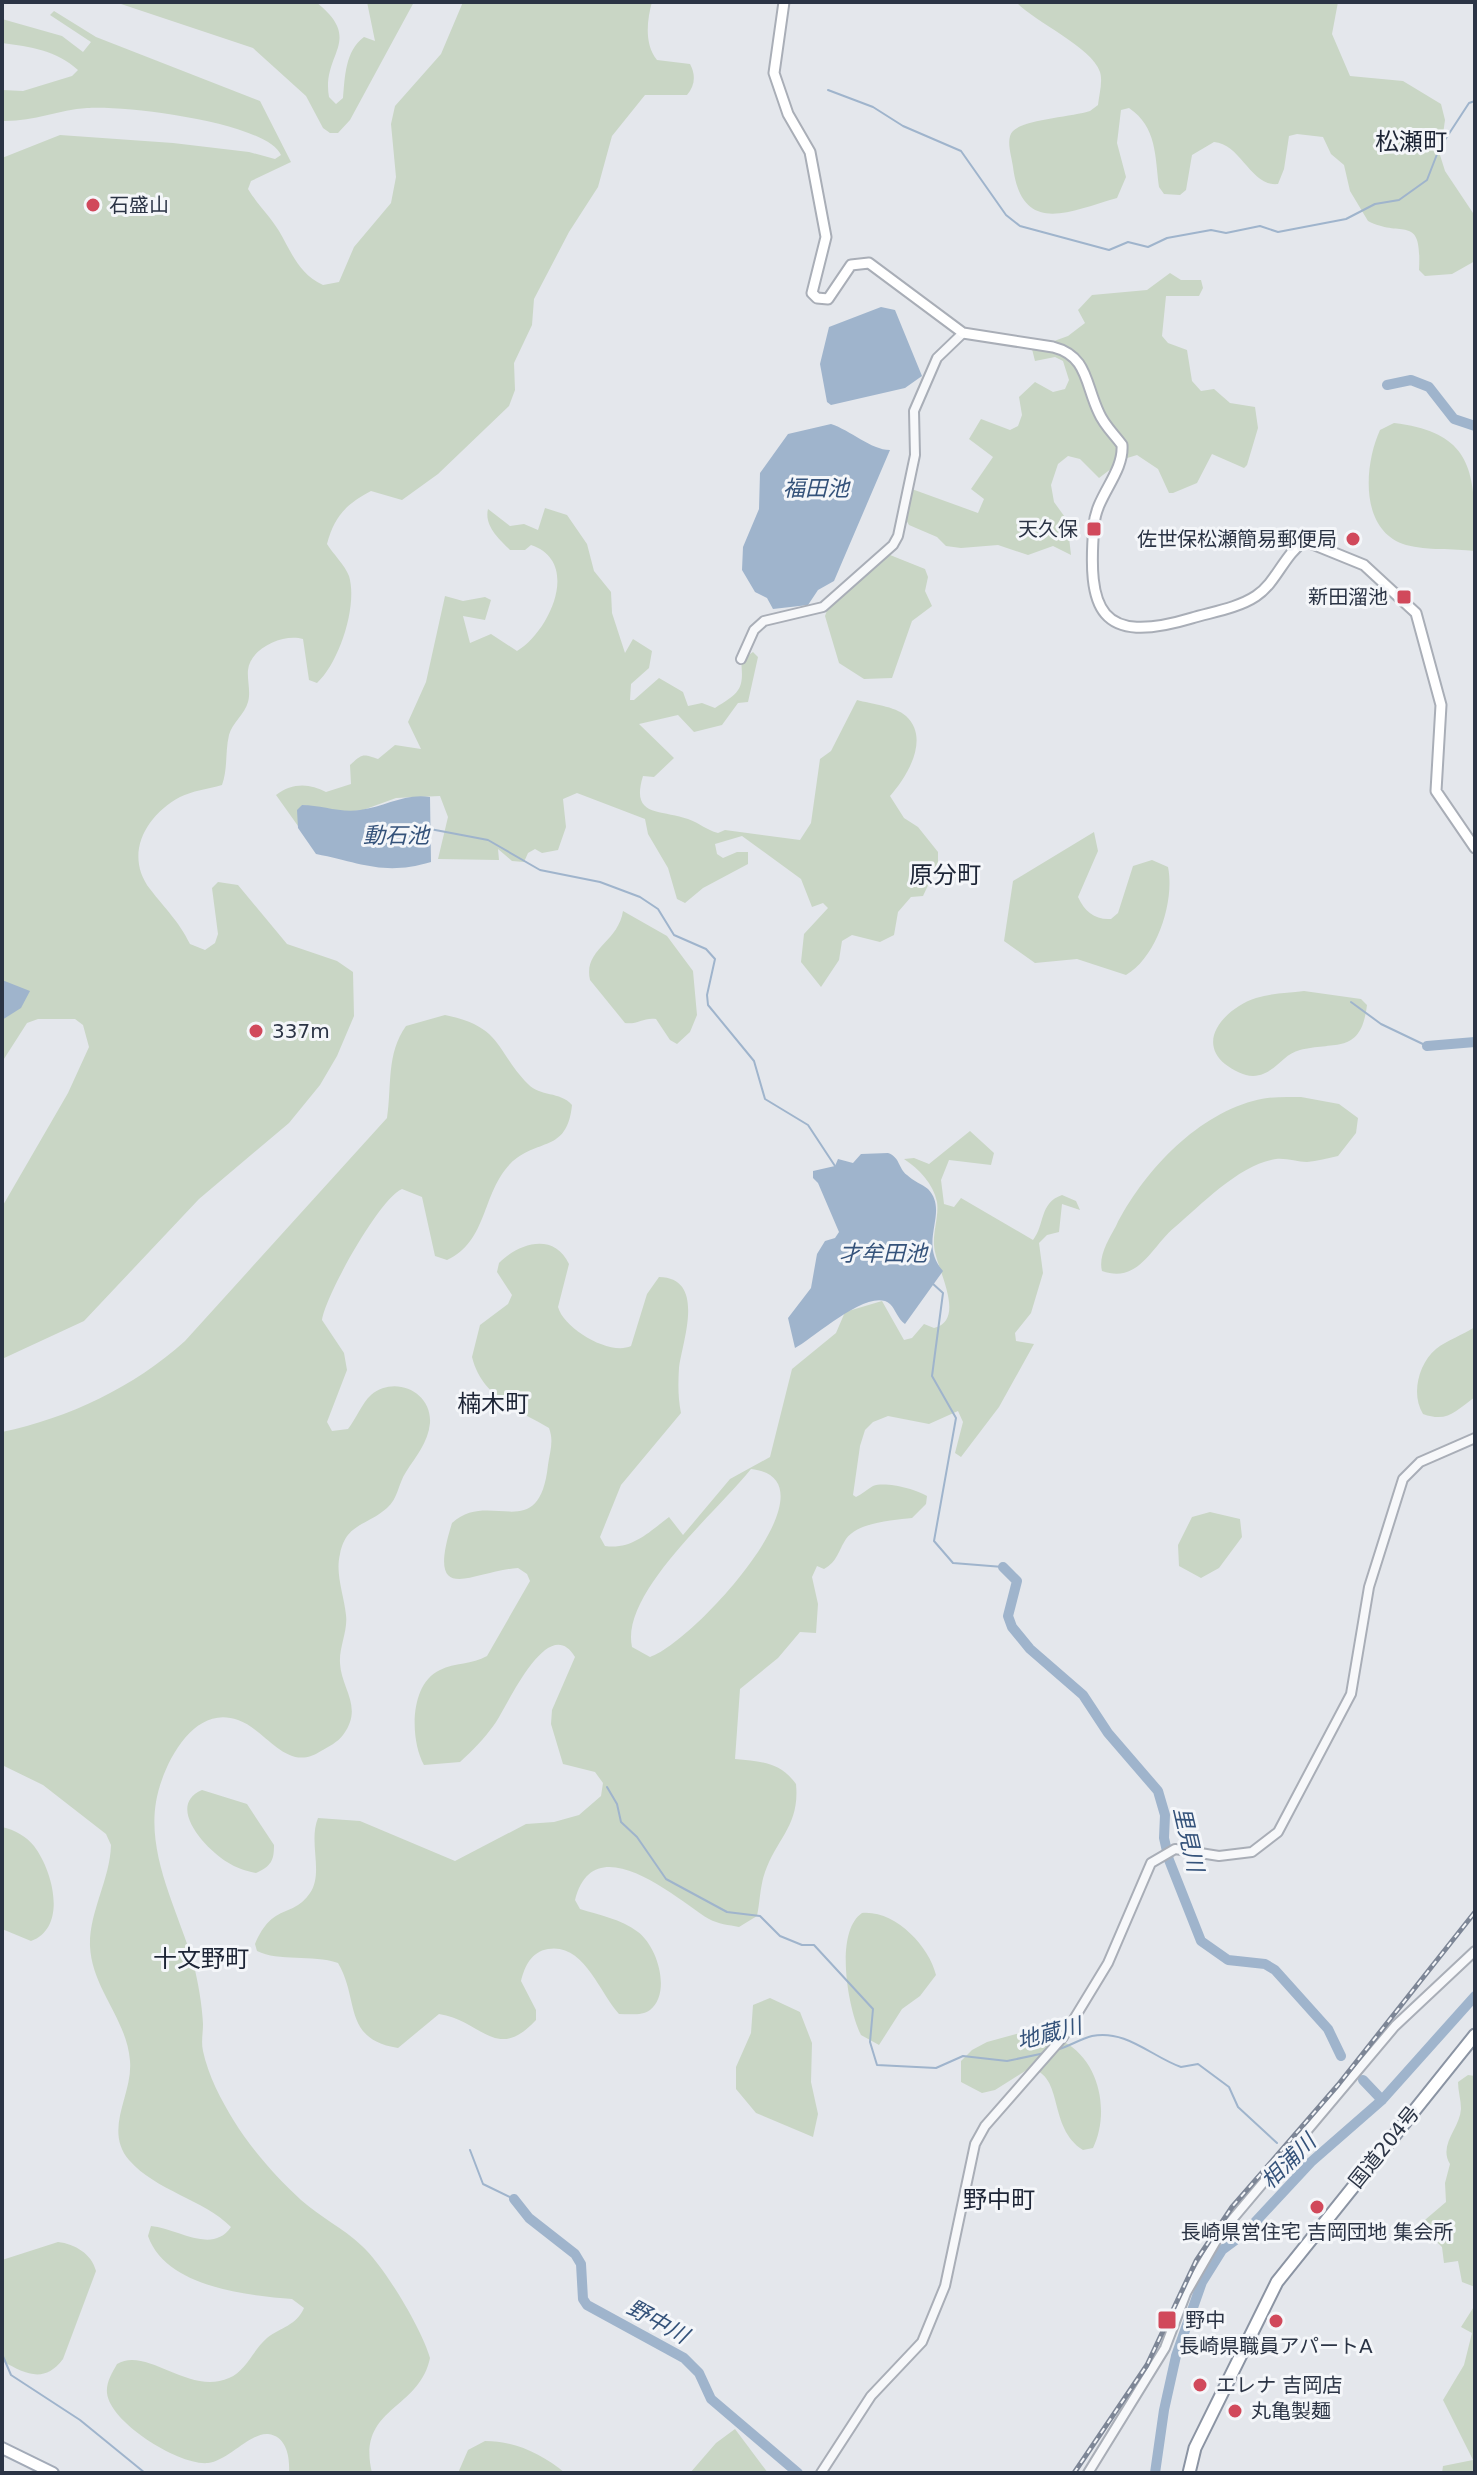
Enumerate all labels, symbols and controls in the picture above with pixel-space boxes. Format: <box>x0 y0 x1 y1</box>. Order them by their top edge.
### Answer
district label: 松瀬町 <box>1375 128 1447 156</box>
place label: 石盛山 <box>109 193 169 217</box>
marker: 石盛山 <box>84 196 102 214</box>
water label: 福田池 <box>783 476 851 501</box>
place label: 天久保 <box>1018 517 1078 541</box>
marker: 天久保 <box>1085 520 1103 538</box>
place label: 佐世保松瀬簡易郵便局 <box>1137 527 1337 551</box>
marker: 佐世保松瀬簡易郵便局 <box>1344 530 1362 548</box>
place label: 新田溜池 <box>1308 585 1388 609</box>
marker: 新田溜池 <box>1395 588 1413 606</box>
water label: 動石池 <box>363 823 431 848</box>
district label: 原分町 <box>909 861 981 889</box>
place label: 337m <box>272 1019 330 1043</box>
marker: 337m <box>247 1022 265 1040</box>
water label: 才牟田池 <box>839 1241 929 1266</box>
district label: 楠木町 <box>457 1390 529 1418</box>
water label: 里見川 <box>1169 1804 1209 1876</box>
district label: 十文野町 <box>153 1945 249 1973</box>
water label: 地蔵川 <box>1014 2012 1086 2054</box>
street label: 国道204号 <box>1344 2101 1424 2193</box>
water label: 相浦川 <box>1256 2128 1322 2194</box>
district label: 野中町 <box>963 2186 1035 2214</box>
marker: 長崎県営住宅 吉岡団地 集会所 <box>1308 2198 1326 2216</box>
place label: 長崎県営住宅 吉岡団地 集会所 <box>1181 2220 1453 2244</box>
water label: 野中川 <box>623 2295 694 2349</box>
place label: 野中 <box>1185 2308 1225 2332</box>
marker: 野中 <box>1156 2309 1178 2331</box>
marker: 長崎県職員アパートA <box>1267 2312 1285 2330</box>
place label: 長崎県職員アパートA <box>1179 2334 1373 2358</box>
place label: エレナ 吉岡店 <box>1216 2373 1342 2397</box>
marker: エレナ 吉岡店 <box>1191 2376 1209 2394</box>
place label: 丸亀製麺 <box>1251 2399 1331 2423</box>
marker: 丸亀製麺 <box>1226 2402 1244 2420</box>

